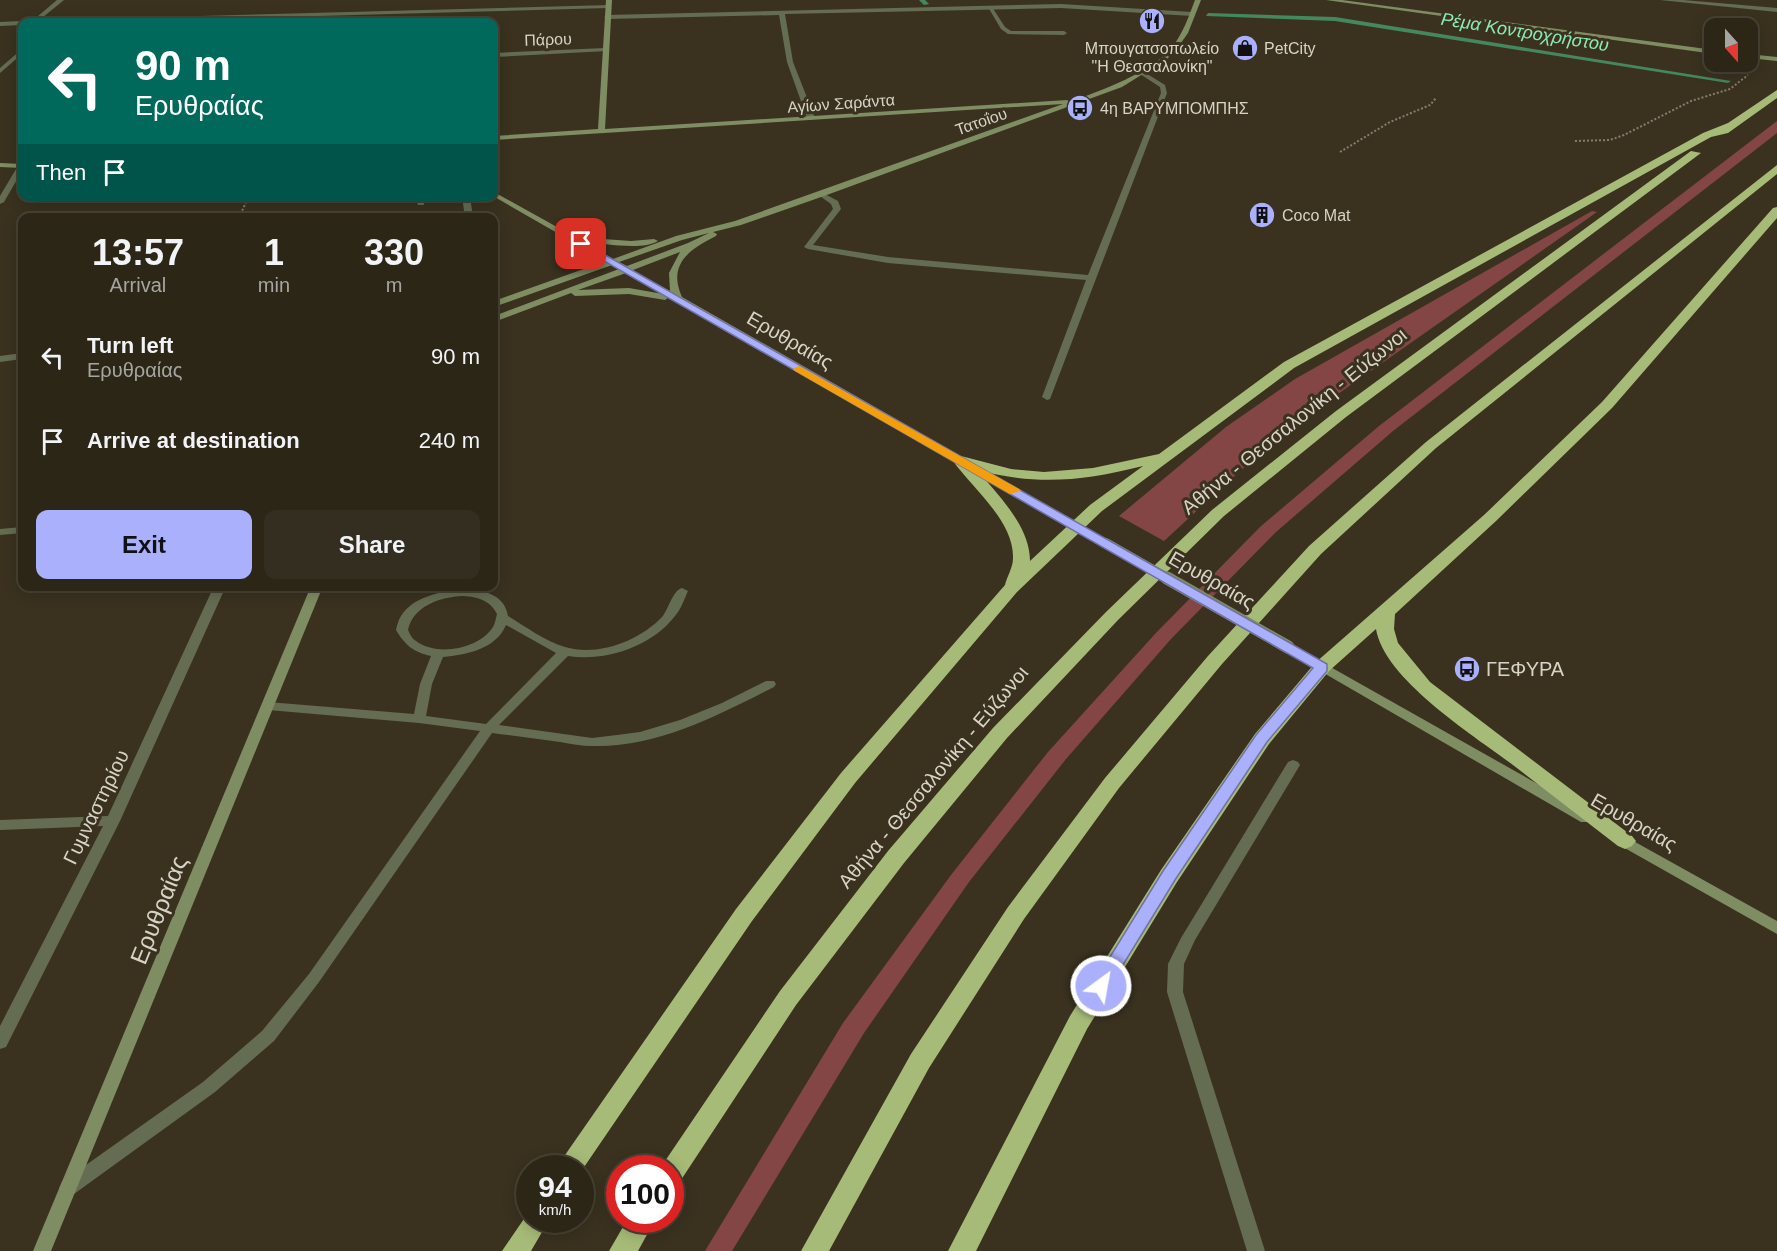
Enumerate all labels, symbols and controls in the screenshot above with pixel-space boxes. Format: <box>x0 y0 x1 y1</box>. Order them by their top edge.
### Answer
restaurant icon: Μπουγατσοπωλείο "Η Θεσσαλονίκη" <box>1137 6 1167 36</box>
water label: Ρέμα Κοντροχρήστου <box>1440 9 1610 55</box>
north arrow <box>1704 18 1758 72</box>
map controls <box>1704 18 1758 72</box>
street label: Πάρου <box>524 30 572 49</box>
shop icon: PetCity <box>1230 33 1260 63</box>
place label: Μπουγατσοπωλείο "Η Θεσσαλονίκη" <box>1085 40 1219 75</box>
place label: PetCity <box>1264 40 1316 57</box>
icon: left <box>36 42 114 120</box>
text: 90 m <box>135 42 231 89</box>
text: Ερυθραίας <box>135 91 264 121</box>
street label: Αγίων Σαράντα <box>787 91 895 116</box>
bus stop icon: 4η ΒΑΡΥΜΠΟΜΠΗΣ <box>1065 93 1095 123</box>
place label: 4η ΒΑΡΥΜΠΟΜΠΗΣ <box>1100 100 1249 117</box>
street label: Τατοΐου <box>953 105 1009 138</box>
icon: arrive <box>98 156 131 189</box>
text: Then <box>36 160 86 185</box>
building icon: Coco Mat <box>1247 200 1277 230</box>
place label: Coco Mat <box>1282 207 1351 224</box>
pin <box>555 218 606 269</box>
icon: arrive <box>564 227 597 260</box>
text: 13:57 <box>92 232 184 273</box>
text: 1 <box>264 232 284 273</box>
text: 330 <box>364 232 424 273</box>
text: Arrival <box>110 274 166 296</box>
text: min <box>258 274 290 296</box>
text: m <box>386 274 402 296</box>
street label: Ερυθραίας <box>743 307 837 374</box>
street label: Αθήνα - Θεσσαλονίκη - Εύζωνοι <box>1177 323 1411 519</box>
text: Turn left <box>87 333 173 358</box>
icon: left <box>36 341 69 374</box>
text: 90 m <box>431 344 480 369</box>
text: Ερυθραίας <box>87 359 182 381</box>
icon: arrive <box>36 425 69 458</box>
text: Arrive at destination <box>87 428 300 453</box>
text: 240 m <box>419 428 480 453</box>
button: Exit <box>36 510 252 579</box>
button: Share <box>264 510 480 579</box>
street label: Ερυθραίας <box>1165 547 1259 614</box>
bus stop icon: ΓΕΦΥΡΑ <box>1452 654 1482 684</box>
place label: ΓΕΦΥΡΑ <box>1486 658 1565 680</box>
street label: Αθήνα - Θεσσαλονίκη - Εύζωνοι <box>834 662 1032 892</box>
street label: Γυμναστηρίου <box>59 746 133 868</box>
street label: Ερυθραίας <box>1587 789 1681 856</box>
street label: Ερυθραίας <box>125 852 192 968</box>
position arrow <box>1069 954 1133 1018</box>
speed limit sign: 100 <box>606 1155 684 1233</box>
text: 94 <box>538 1170 572 1203</box>
text: km/h <box>539 1201 571 1218</box>

